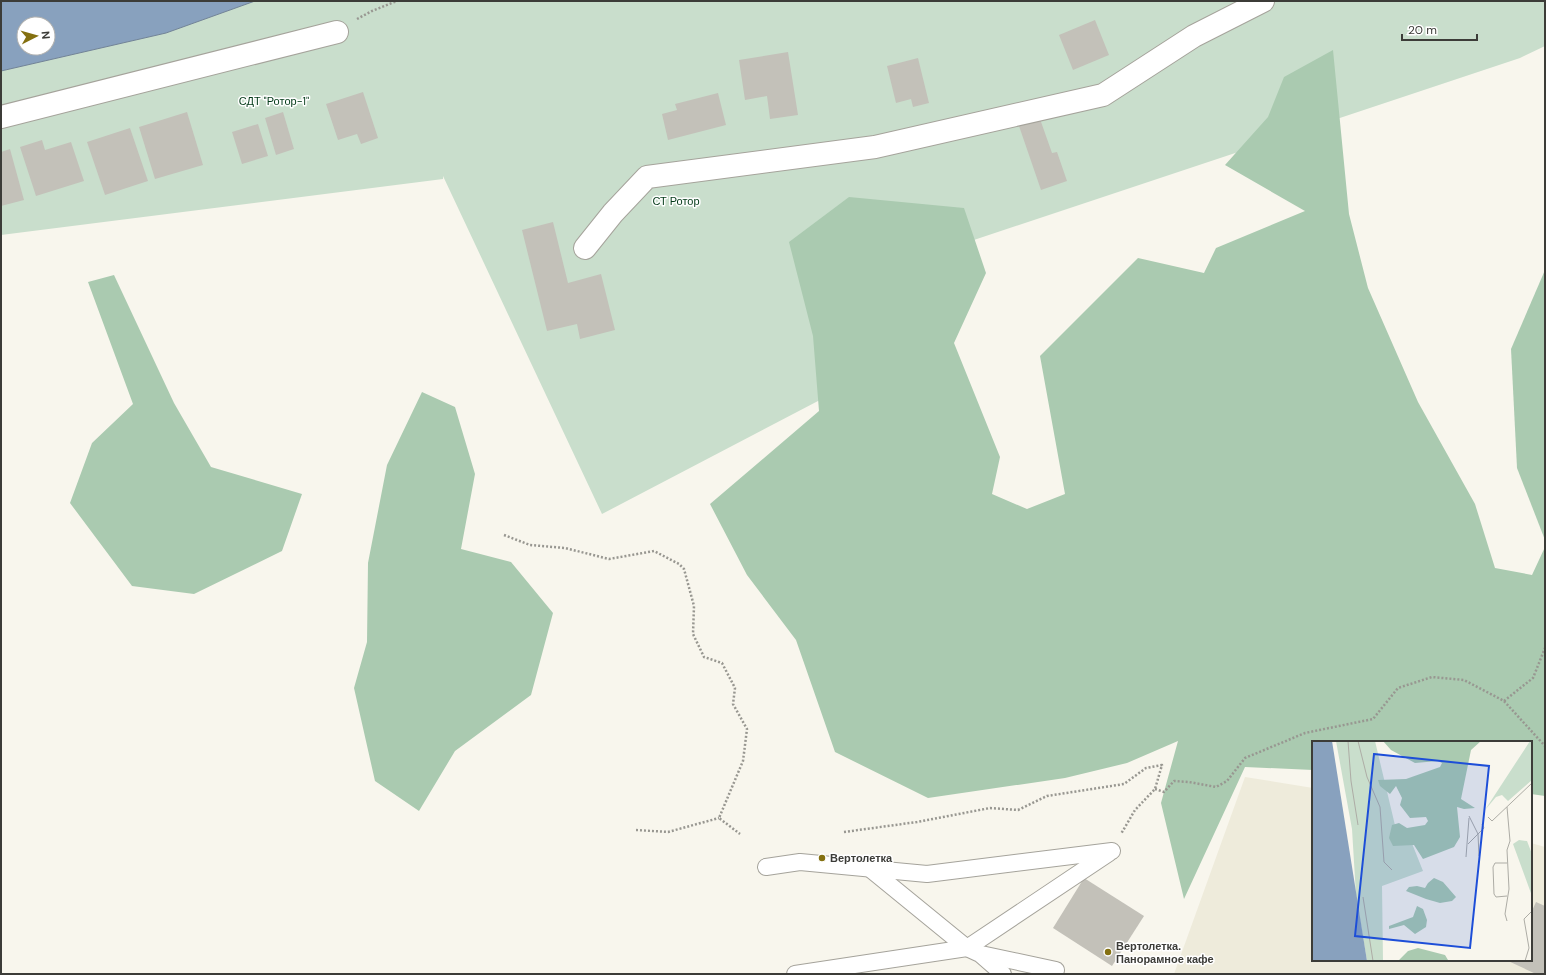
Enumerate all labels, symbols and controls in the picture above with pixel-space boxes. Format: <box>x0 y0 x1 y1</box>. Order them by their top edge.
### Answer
north arrow <box>16 16 56 56</box>
scale bar <box>1402 16 1477 42</box>
text: 20 m <box>1408 22 1437 38</box>
text: N <box>39 30 53 40</box>
park label: СДТ "Ротор-1" <box>239 94 309 108</box>
park label: СТ Ротор <box>652 194 700 208</box>
inset map <box>1312 741 1532 961</box>
place label: Вертолетка <box>830 851 893 865</box>
marker: Вертолетка <box>817 853 827 863</box>
place label: Вертолетка. Панорамное кафе <box>1116 939 1214 966</box>
marker: Вертолетка. Панорамное кафе <box>1103 947 1113 957</box>

